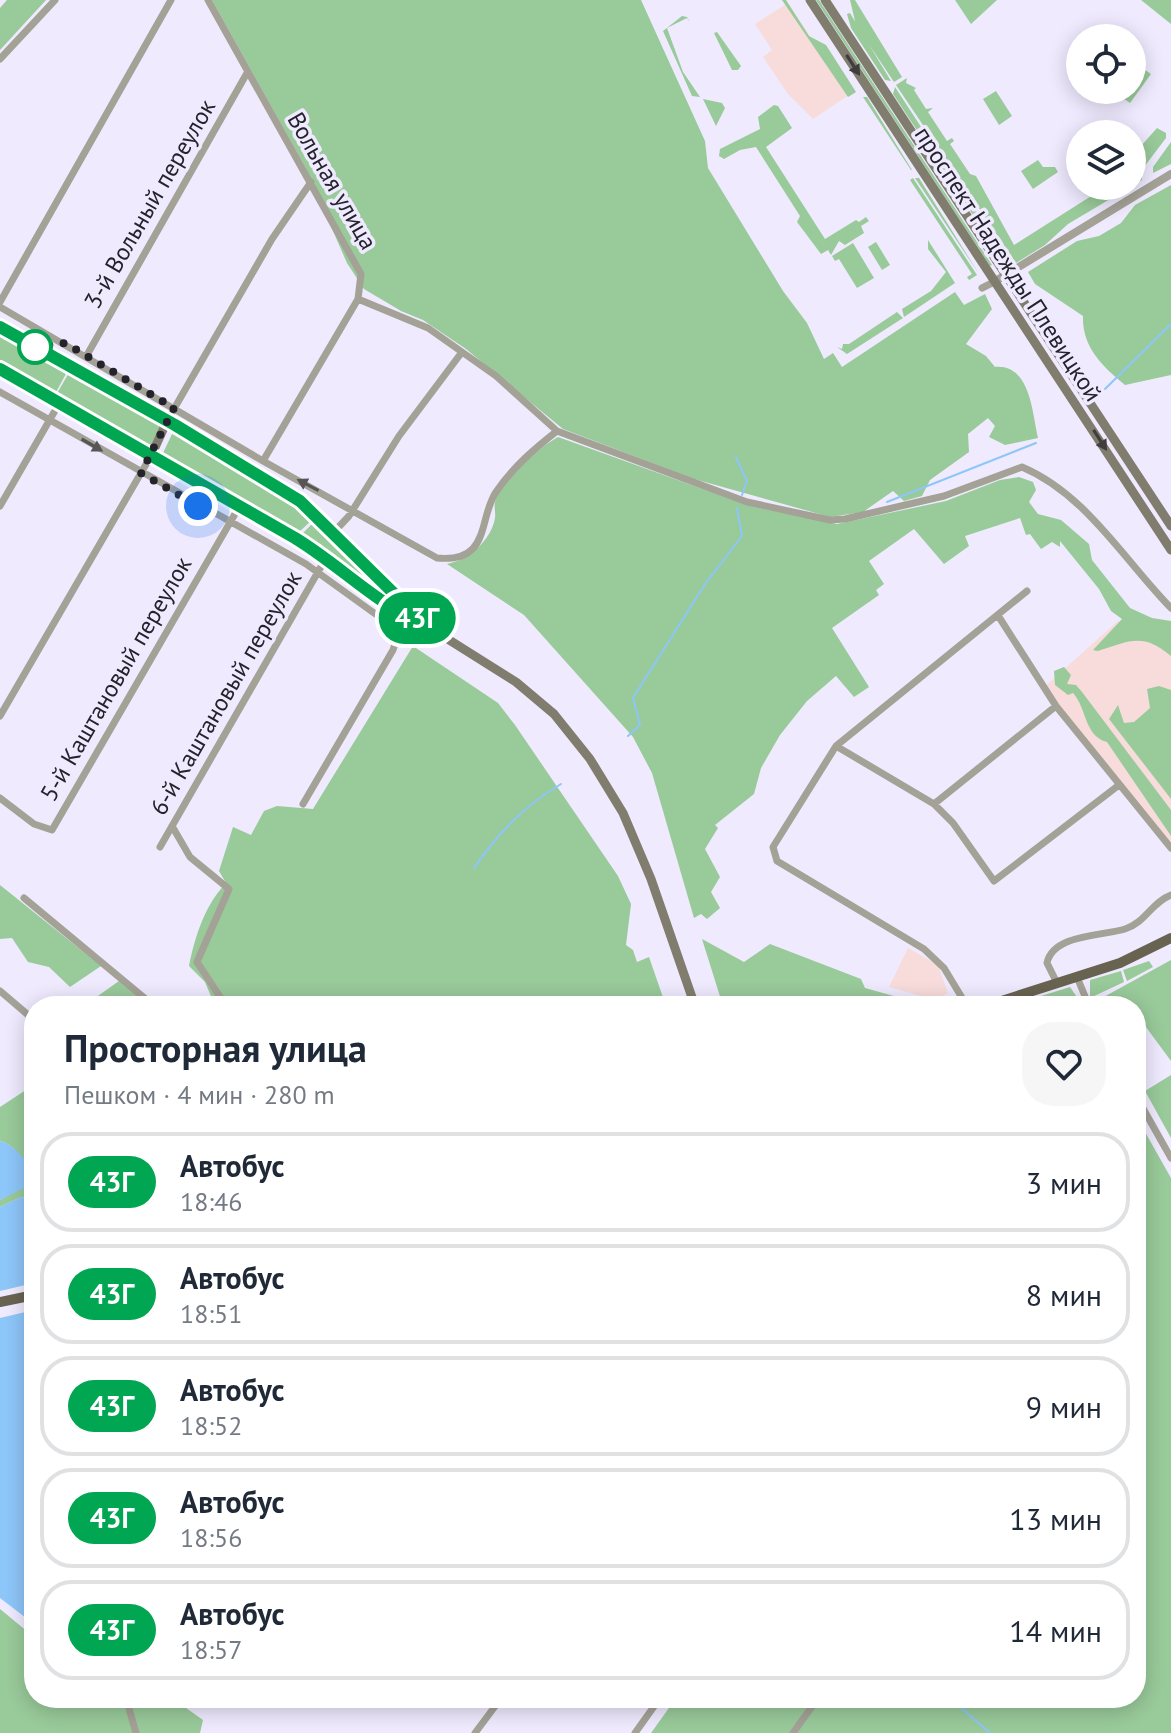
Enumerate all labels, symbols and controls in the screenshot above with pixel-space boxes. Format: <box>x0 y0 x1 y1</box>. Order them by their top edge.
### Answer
map controls <box>1066 24 1146 200</box>
button: locate <box>1066 24 1146 104</box>
one-way arrow <box>846 54 860 76</box>
street label: 3-й Вольный переулок <box>77 93 222 314</box>
street label: Вольная улица <box>281 106 384 255</box>
street label: проспект Надежды Плевицкой <box>908 120 1109 407</box>
button: layers <box>1066 120 1146 200</box>
unlabelled marker <box>18 330 52 364</box>
one-way arrow <box>1092 429 1106 451</box>
one-way arrow <box>81 438 103 452</box>
one-way arrow <box>297 479 319 493</box>
your location <box>178 486 218 526</box>
street label: 5-й Каштановый переулок <box>33 551 199 806</box>
street label: 6-й Каштановый переулок <box>143 565 309 820</box>
line badge: 43Г <box>371 592 463 644</box>
text: 43Г <box>395 599 439 636</box>
button: heart <box>1022 1022 1106 1106</box>
text: Просторная улица <box>64 1023 367 1072</box>
text: Пешком · 4 мин · 280 m <box>64 1078 335 1111</box>
text: Автобус <box>180 1146 285 1185</box>
text: 43Г <box>90 1163 134 1200</box>
text: 3 мин <box>1026 1163 1102 1202</box>
text: 18:46 <box>180 1185 242 1218</box>
text: Автобус <box>180 1258 285 1297</box>
text: 43Г <box>90 1275 134 1312</box>
text: 8 мин <box>1026 1275 1102 1314</box>
text: 18:51 <box>180 1297 242 1330</box>
text: Автобус <box>180 1370 285 1409</box>
text: 43Г <box>90 1387 134 1424</box>
text: 9 мин <box>1026 1387 1102 1426</box>
text: 18:52 <box>180 1409 242 1442</box>
text: Автобус <box>180 1482 285 1521</box>
text: 43Г <box>90 1499 134 1536</box>
text: 13 мин <box>1009 1499 1102 1538</box>
text: 18:56 <box>180 1521 242 1554</box>
text: Автобус <box>180 1594 285 1633</box>
text: 43Г <box>90 1611 134 1648</box>
text: 14 мин <box>1009 1611 1102 1650</box>
text: 18:57 <box>180 1633 242 1666</box>

